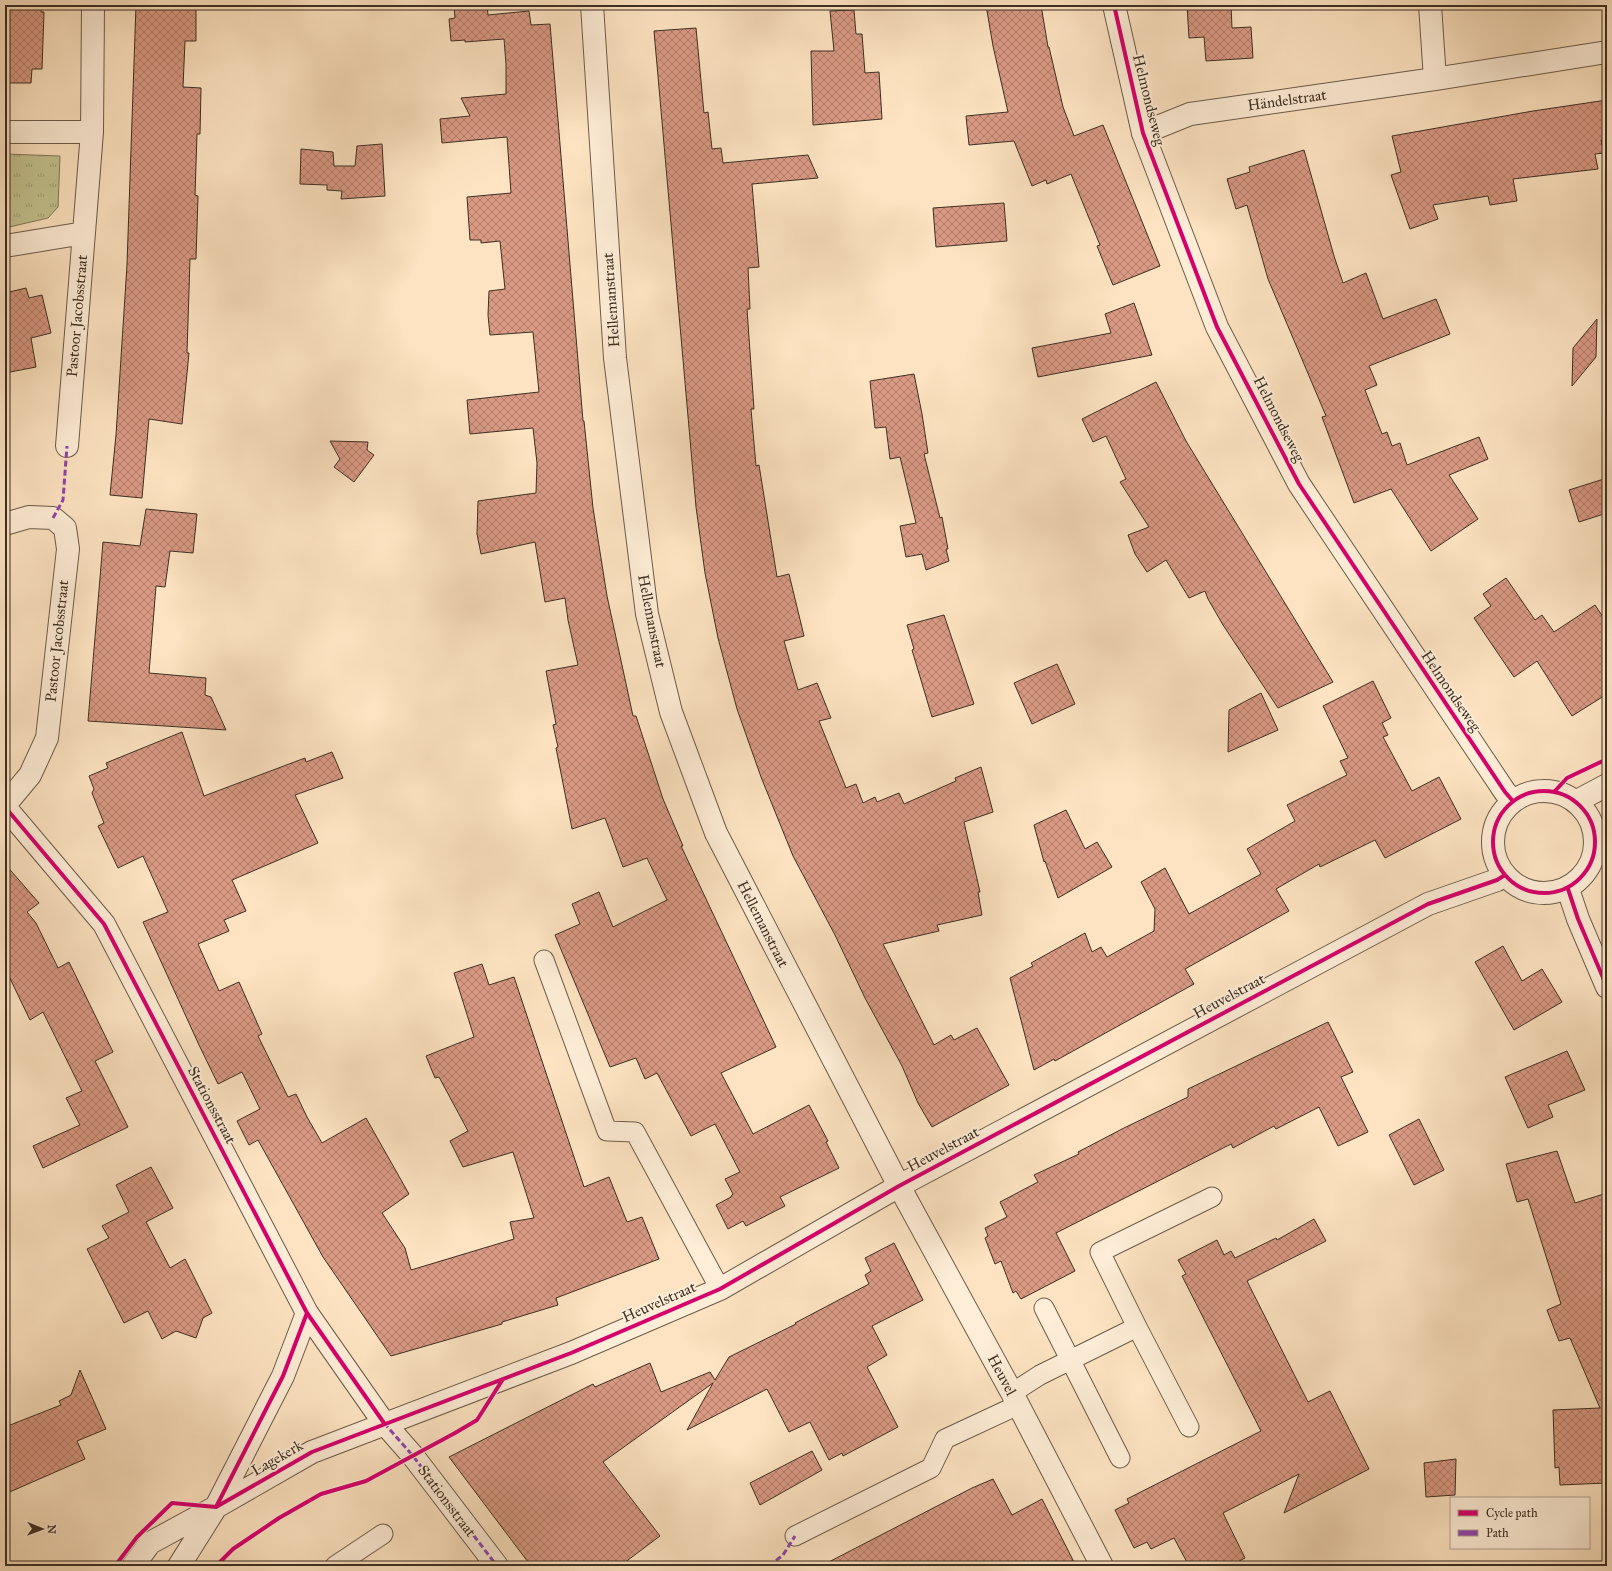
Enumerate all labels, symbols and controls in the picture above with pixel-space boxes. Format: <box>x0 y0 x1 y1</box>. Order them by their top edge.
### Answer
street label: Helmondseweg <box>1129 52 1169 149</box>
street label: Händelstraat <box>1246 85 1328 114</box>
street label: Hellemanstraat <box>599 251 623 348</box>
street label: Pastoor Jacobsstraat <box>63 253 92 378</box>
street label: Helmondseweg <box>1250 373 1309 466</box>
street label: Hellemanstraat <box>634 573 670 670</box>
street label: Pastoor Jacobsstraat <box>42 578 73 703</box>
street label: Helmondseweg <box>1417 647 1485 736</box>
street label: Hellemanstraat <box>733 878 793 971</box>
street label: Heuvelstraat <box>1190 969 1269 1022</box>
street label: Stationsstraat <box>184 1063 240 1147</box>
street label: Heuvelstraat <box>904 1122 983 1175</box>
street label: Heuvelstraat <box>619 1277 699 1326</box>
street label: Heuvel <box>984 1351 1021 1400</box>
street label: Lagekerk <box>248 1436 306 1480</box>
street label: Stationsstraat <box>414 1462 480 1541</box>
legend <box>1450 1497 1590 1549</box>
text: Cycle path <box>1486 1506 1538 1520</box>
north arrow <box>22 1509 62 1549</box>
text: N <box>45 1524 58 1535</box>
text: Path <box>1486 1526 1509 1540</box>

